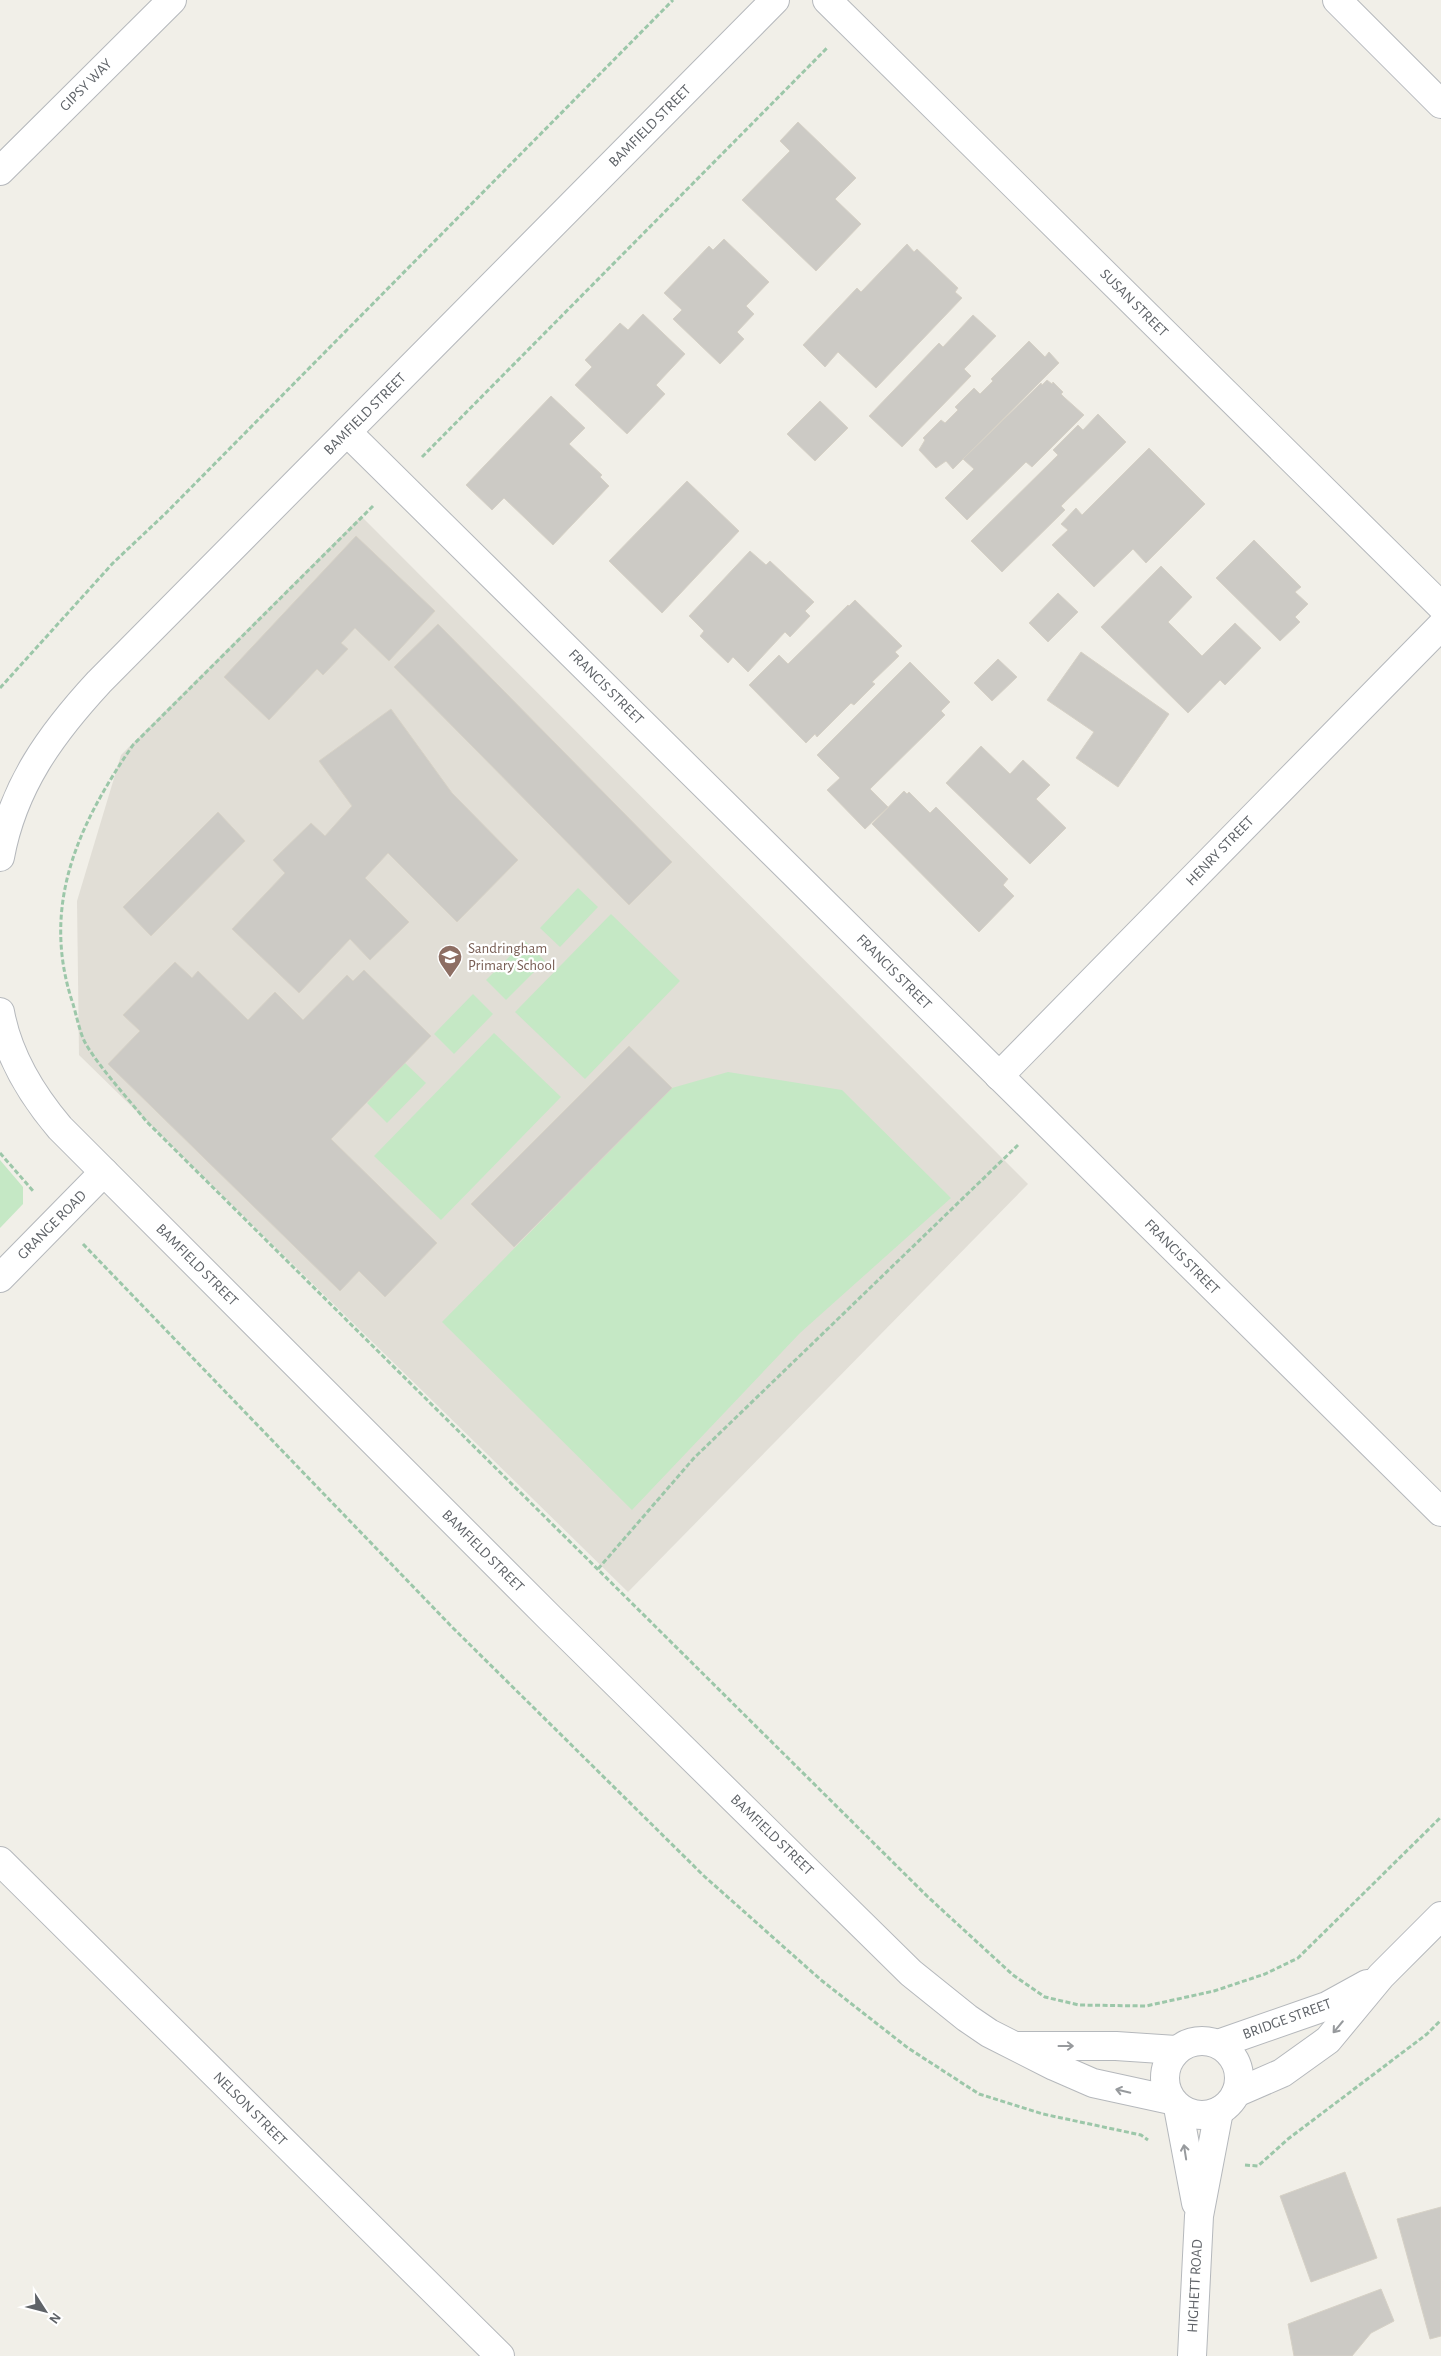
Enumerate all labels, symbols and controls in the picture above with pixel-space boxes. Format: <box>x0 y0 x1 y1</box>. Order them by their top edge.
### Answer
street label: GIPSY WAY <box>57 56 115 114</box>
street label: BAMFIELD STREET <box>606 82 694 170</box>
street label: SUSAN STREET <box>1097 266 1171 340</box>
street label: BAMFIELD STREET <box>321 370 409 458</box>
street label: FRANCIS STREET <box>566 647 647 728</box>
street label: HENRY STREET <box>1183 813 1257 889</box>
street label: FRANCIS STREET <box>854 932 935 1013</box>
place label: Sandringham Primary School <box>468 941 556 973</box>
school or university icon: Sandringham Primary School <box>437 944 463 978</box>
street label: GRANGE ROAD <box>15 1187 90 1262</box>
street label: FRANCIS STREET <box>1142 1217 1223 1298</box>
street label: BAMFIELD STREET <box>153 1221 241 1309</box>
street label: BAMFIELD STREET <box>439 1507 527 1595</box>
street label: BAMFIELD STREET <box>728 1792 817 1879</box>
street label: BRIDGE STREET <box>1241 1996 1334 2042</box>
one-way arrow <box>1333 2020 1344 2033</box>
one-way arrow <box>1058 2041 1074 2051</box>
street label: NELSON STREET <box>210 2069 290 2149</box>
one-way arrow <box>1116 2085 1132 2095</box>
one-way arrow <box>1179 2144 1189 2160</box>
street label: HIGHETT ROAD <box>1185 2239 1205 2333</box>
north arrow <box>20 2286 70 2336</box>
text: N <box>46 2310 63 2326</box>

